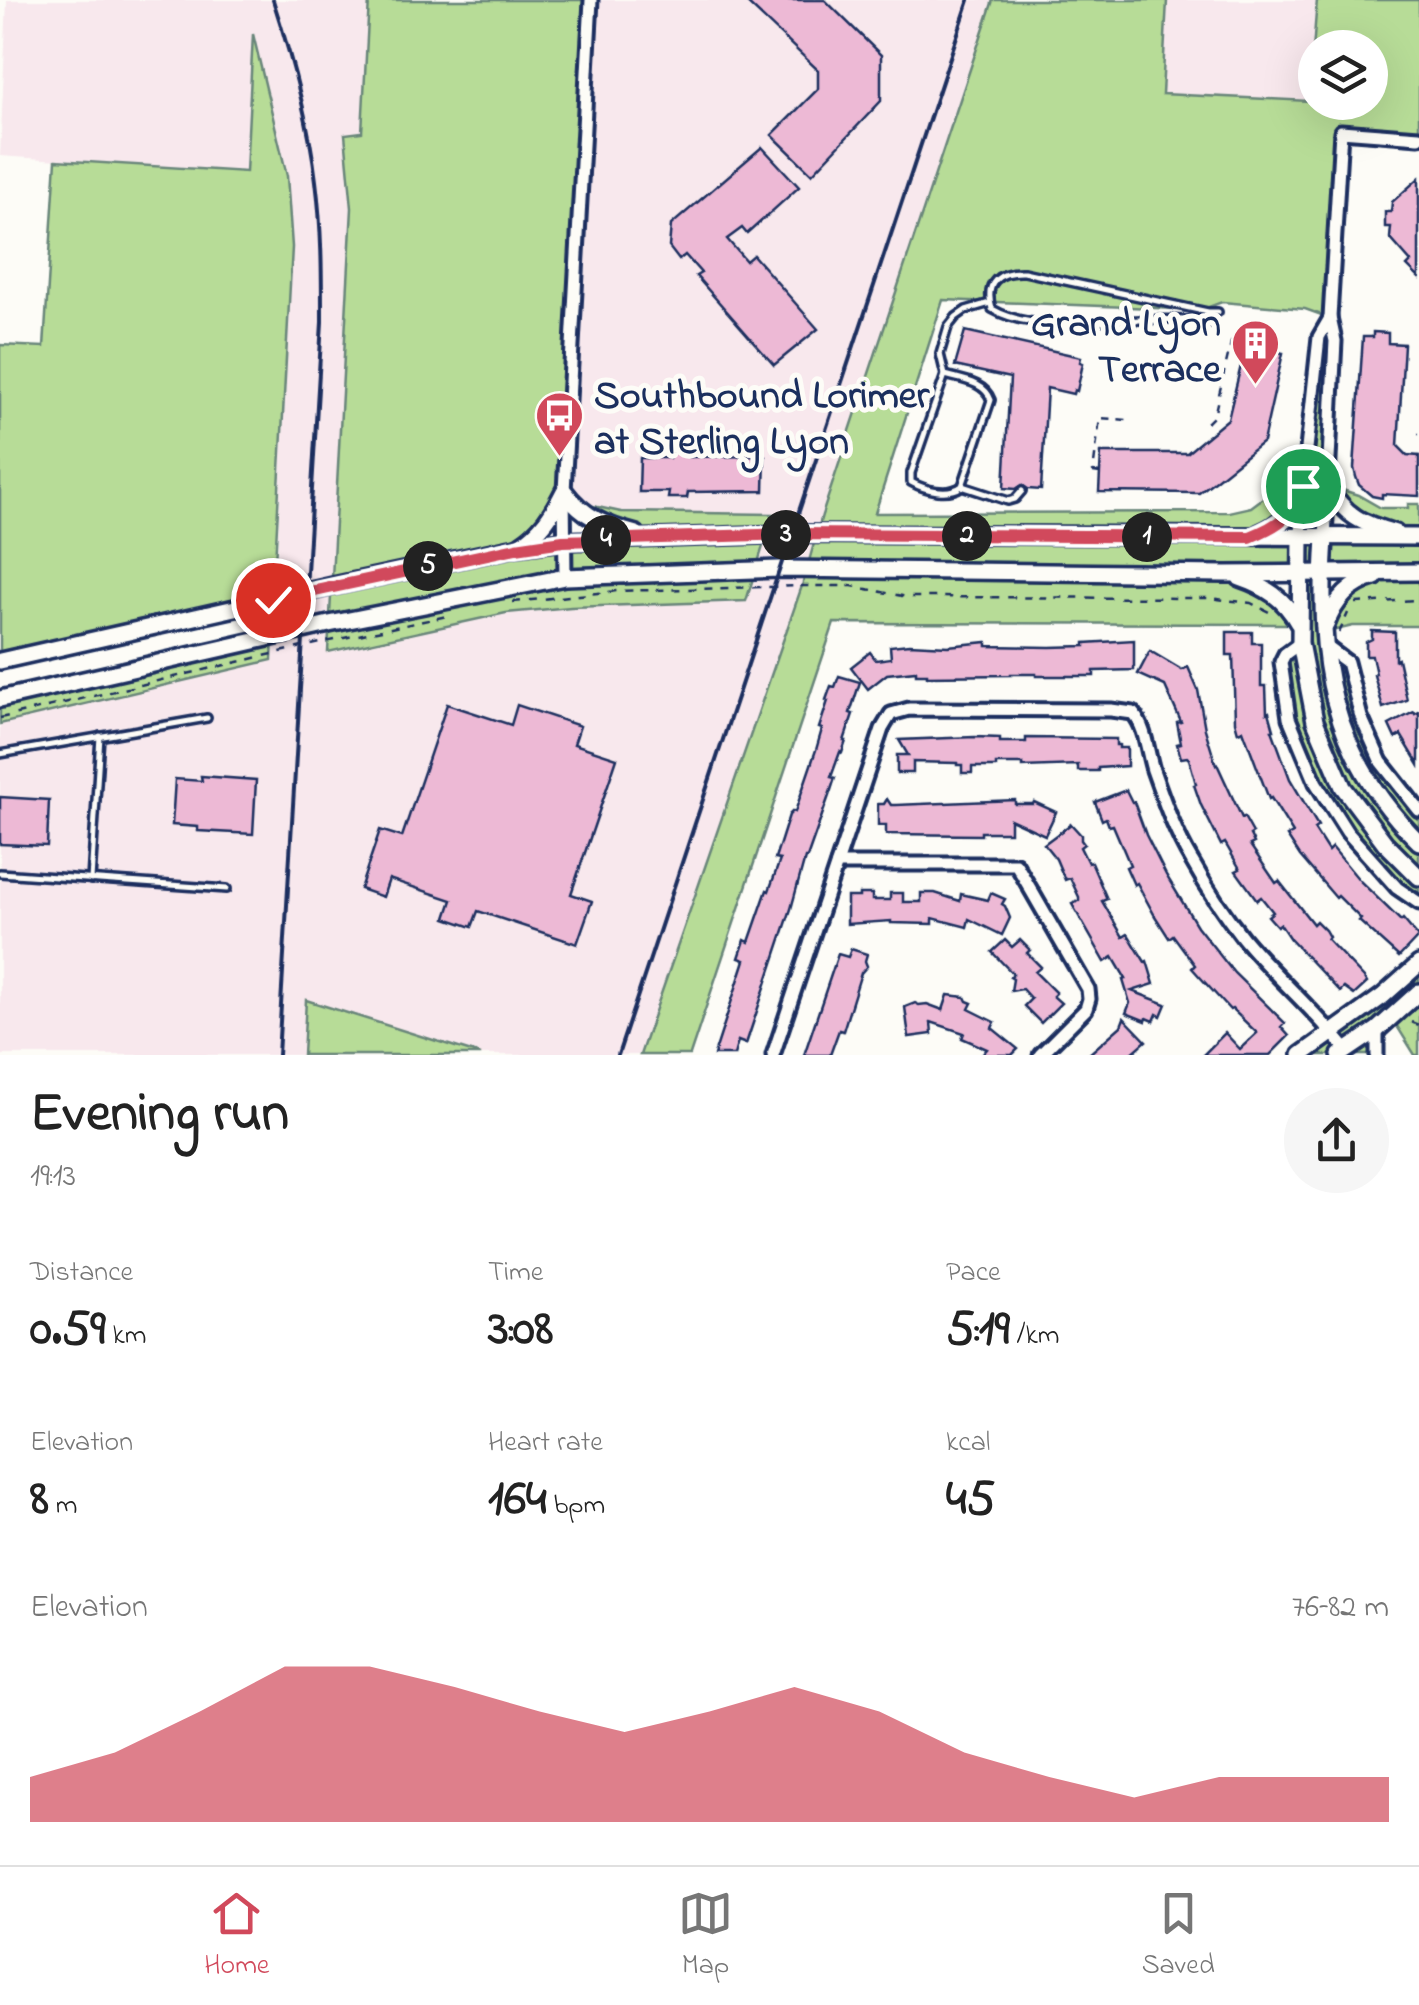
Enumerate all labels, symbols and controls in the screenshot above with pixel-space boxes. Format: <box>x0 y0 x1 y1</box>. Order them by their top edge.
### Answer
map controls <box>1298 30 1388 120</box>
button: layers <box>1298 30 1388 120</box>
place label: Grand Lyon Terrace <box>1031 296 1222 401</box>
building icon: Grand Lyon Terrace <box>1230 318 1282 386</box>
place label: Southbound Lorimer at Sterling Lyon <box>594 368 931 473</box>
bus stop icon: Southbound Lorimer at Sterling Lyon <box>533 390 585 458</box>
pin <box>1261 444 1346 529</box>
icon: arrive <box>1276 459 1331 514</box>
pin: 3 <box>761 510 811 560</box>
pin: 2 <box>942 511 992 561</box>
pin: 1 <box>1122 512 1172 562</box>
text: 3 <box>780 514 792 555</box>
pin: 4 <box>581 515 631 565</box>
text: 2 <box>960 515 974 556</box>
text: 1 <box>1143 516 1151 557</box>
text: 4 <box>600 519 612 560</box>
pin: 5 <box>403 541 453 591</box>
text: 5 <box>420 545 436 586</box>
pin <box>231 558 316 643</box>
icon: check <box>246 573 301 628</box>
text: Evening run <box>30 1076 289 1156</box>
button: share <box>1284 1088 1389 1193</box>
text: 19:13 <box>30 1154 76 1201</box>
text: Distance <box>30 1253 133 1294</box>
text: Time <box>488 1253 543 1294</box>
text: Pace <box>946 1253 1001 1294</box>
text: 0.59 <box>30 1294 105 1367</box>
text: 3:08 <box>488 1294 553 1367</box>
text: 5:19 <box>946 1294 1010 1367</box>
text: km <box>105 1316 146 1357</box>
text: /km <box>1010 1316 1060 1357</box>
text: Elevation <box>30 1423 133 1464</box>
text: Heart rate <box>488 1423 603 1464</box>
text: kcal <box>946 1423 991 1464</box>
text: 8 <box>30 1464 49 1537</box>
text: 164 <box>488 1464 547 1537</box>
text: 45 <box>946 1464 995 1537</box>
text: m <box>49 1486 77 1527</box>
text: bpm <box>547 1486 605 1527</box>
text: Elevation <box>30 1585 148 1632</box>
text: 76–82 m <box>1292 1585 1389 1632</box>
tab: Home <box>204 1886 269 1987</box>
tab: Map <box>678 1886 733 1987</box>
tab: Saved <box>1142 1886 1215 1987</box>

